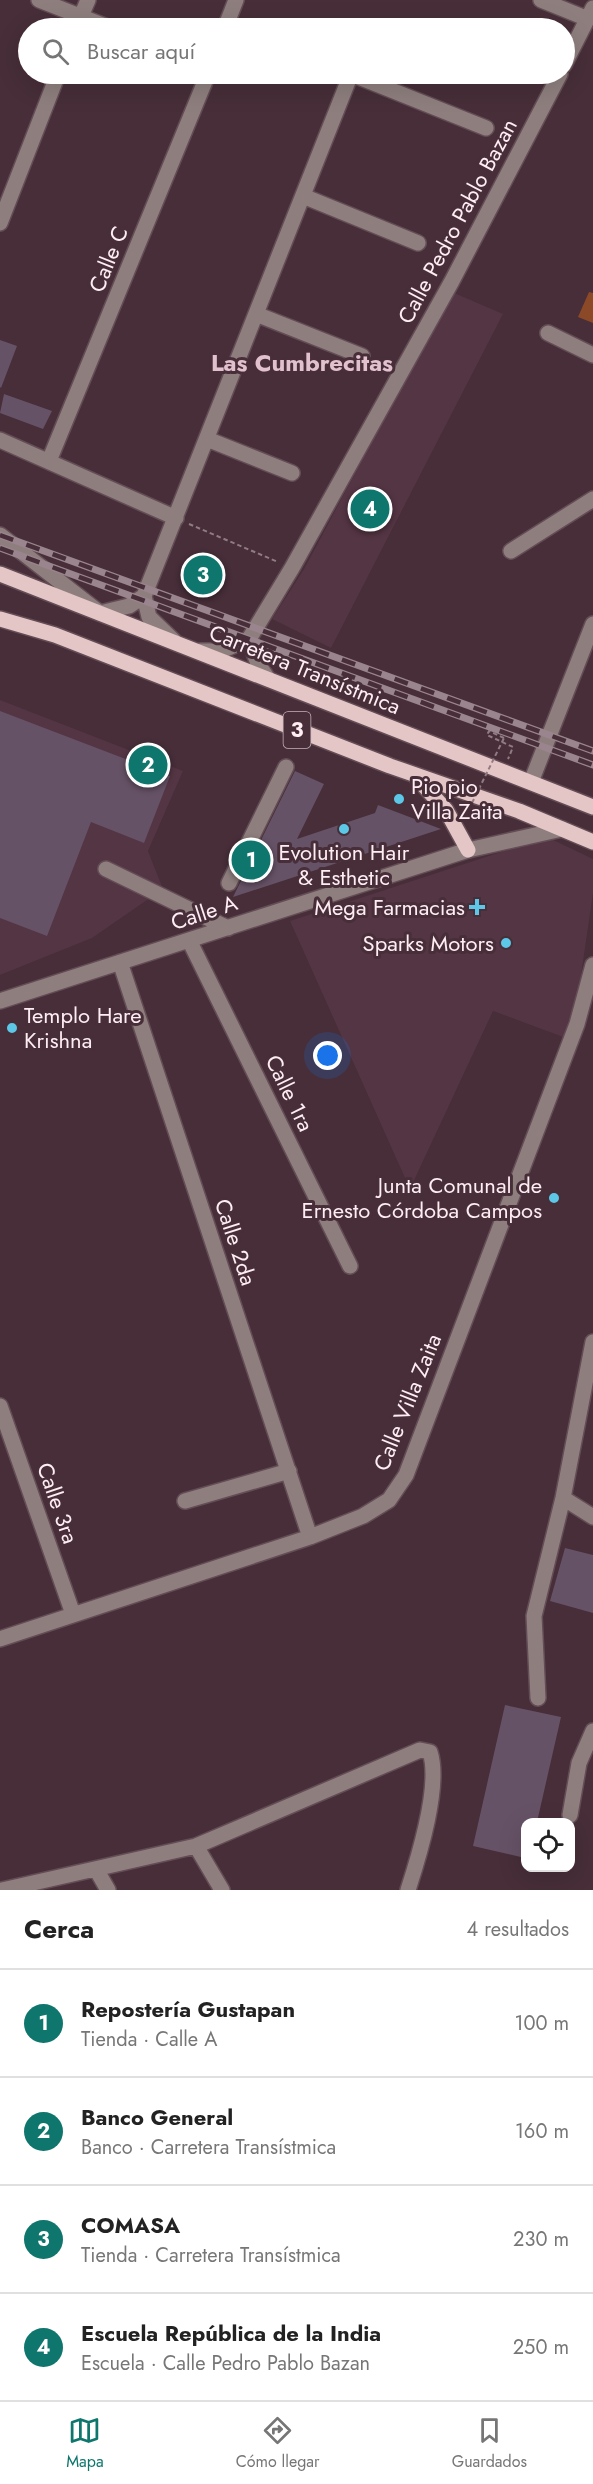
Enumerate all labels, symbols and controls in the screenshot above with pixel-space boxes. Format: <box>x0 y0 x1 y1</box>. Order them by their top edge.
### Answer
search box <box>18 18 575 84</box>
icon: search <box>39 35 72 68</box>
text: Buscar aquí <box>87 35 195 67</box>
street label: Calle Pedro Pablo Bazan <box>389 113 525 329</box>
street label: Calle C <box>80 221 136 297</box>
district label: Las Cumbrecitas <box>211 345 393 380</box>
pin: 4 <box>350 486 389 532</box>
pin: 3 <box>184 552 222 598</box>
street label: Carretera Transístmica <box>204 616 406 722</box>
road number: 3 <box>284 712 310 748</box>
pin: 2 <box>128 742 168 788</box>
place label: Pio pio Villa Zaita <box>411 770 503 827</box>
marker: Pio pio Villa Zaita <box>392 792 406 806</box>
marker: Evolution Hair & Esthetic <box>337 822 351 836</box>
place label: Evolution Hair & Esthetic <box>279 836 410 893</box>
pin: 1 <box>232 838 270 882</box>
street label: Calle A <box>167 886 242 938</box>
place label: Mega Farmacias <box>314 891 465 923</box>
marker: Mega Farmacias <box>470 900 484 914</box>
place label: Sparks Motors <box>363 927 494 959</box>
marker: Sparks Motors <box>499 936 513 950</box>
place label: Templo Hare Krishna <box>24 999 142 1056</box>
marker: Templo Hare Krishna <box>5 1021 19 1035</box>
your location <box>313 1041 342 1070</box>
street label: Calle 1ra <box>258 1049 322 1137</box>
place label: Junta Comunal de Ernesto Córdoba Campos <box>302 1169 542 1226</box>
marker: Junta Comunal de Ernesto Córdoba Campos <box>547 1191 561 1205</box>
street label: Calle 2da <box>207 1195 265 1289</box>
street label: Calle Villa Zaita <box>365 1329 449 1475</box>
street label: Calle 3ra <box>29 1458 87 1548</box>
map controls <box>521 1818 575 1872</box>
button: locate <box>521 1818 575 1872</box>
text: Cerca <box>24 1910 94 1948</box>
text: 4 resultados <box>467 1915 569 1944</box>
text: Repostería Gustapan <box>81 1993 295 2025</box>
text: 1 <box>38 2009 49 2038</box>
text: 100 m <box>514 2009 569 2038</box>
text: Tienda · Calle A <box>81 2025 217 2054</box>
text: Banco General <box>81 2101 233 2133</box>
text: 2 <box>37 2117 50 2146</box>
text: 160 m <box>515 2117 569 2146</box>
text: Banco · Carretera Transístmica <box>81 2133 336 2162</box>
text: COMASA <box>81 2209 180 2241</box>
text: 3 <box>37 2225 50 2254</box>
text: 230 m <box>513 2225 569 2254</box>
text: Tienda · Carretera Transístmica <box>81 2241 341 2270</box>
text: Escuela República de la India <box>81 2317 381 2349</box>
text: 4 <box>37 2333 50 2362</box>
text: 250 m <box>513 2333 569 2362</box>
text: Escuela · Calle Pedro Pablo Bazan <box>81 2349 370 2378</box>
tab: Mapa <box>66 2414 104 2473</box>
tab: Cómo llegar <box>236 2414 319 2473</box>
tab: Guardados <box>452 2414 527 2473</box>

